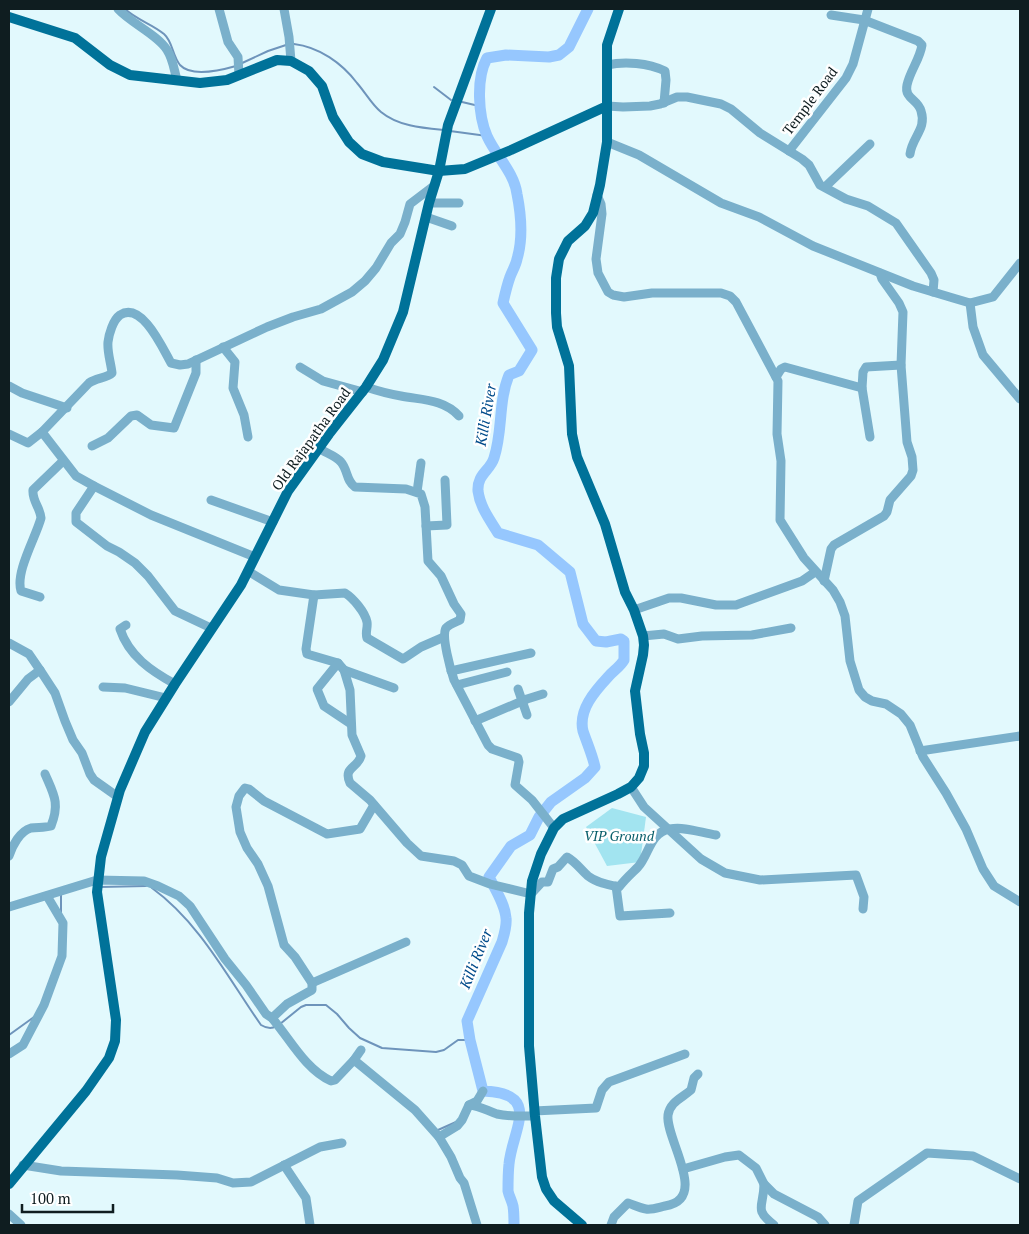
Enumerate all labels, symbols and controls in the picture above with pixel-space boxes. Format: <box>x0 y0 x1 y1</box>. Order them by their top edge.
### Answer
street label: Temple Road <box>778 63 842 139</box>
water label: Killi River <box>470 381 500 448</box>
street label: Old Rajapatha Road <box>267 383 355 494</box>
park label: VIP Ground <box>584 826 655 845</box>
water label: Killi River <box>454 925 497 992</box>
scale bar <box>22 1182 114 1214</box>
text: 100 m <box>30 1188 71 1208</box>

